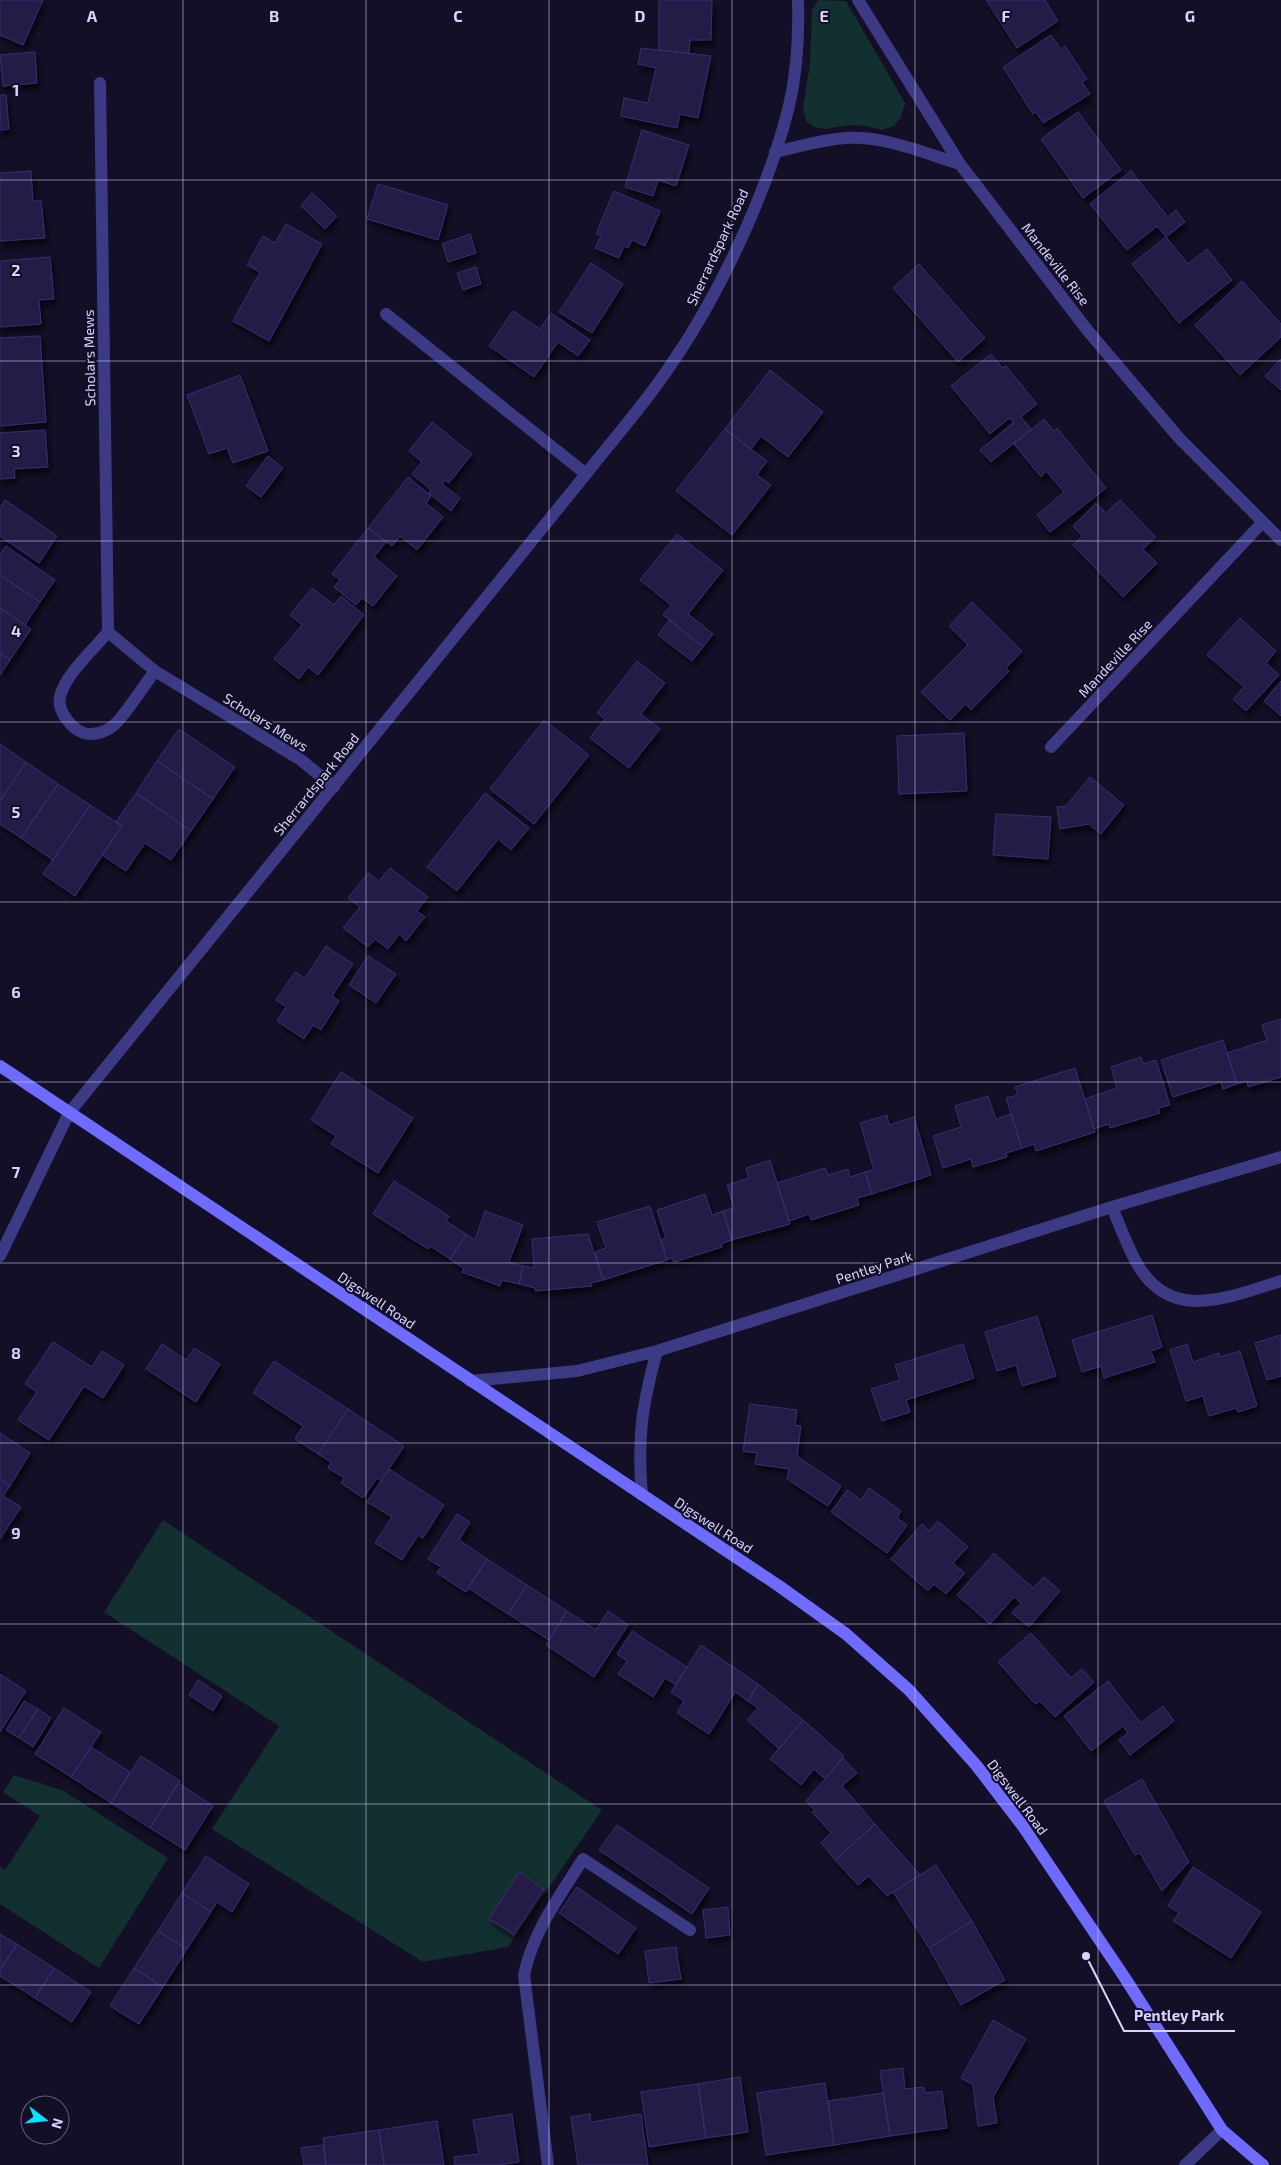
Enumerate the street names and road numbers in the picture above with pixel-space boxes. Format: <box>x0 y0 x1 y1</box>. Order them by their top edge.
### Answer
street label: Sherrardspark Road <box>682 186 752 308</box>
street label: Mandeville Rise <box>1018 219 1094 309</box>
street label: Scholars Mews <box>80 309 98 407</box>
street label: Mandeville Rise <box>1075 616 1155 700</box>
street label: Scholars Mews <box>220 689 312 755</box>
street label: Sherrardspark Road <box>269 729 363 839</box>
street label: Pentley Park <box>833 1247 915 1287</box>
street label: Digswell Road <box>335 1268 419 1332</box>
street label: Digswell Road <box>672 1493 756 1557</box>
street label: Digswell Road <box>984 1756 1052 1838</box>

